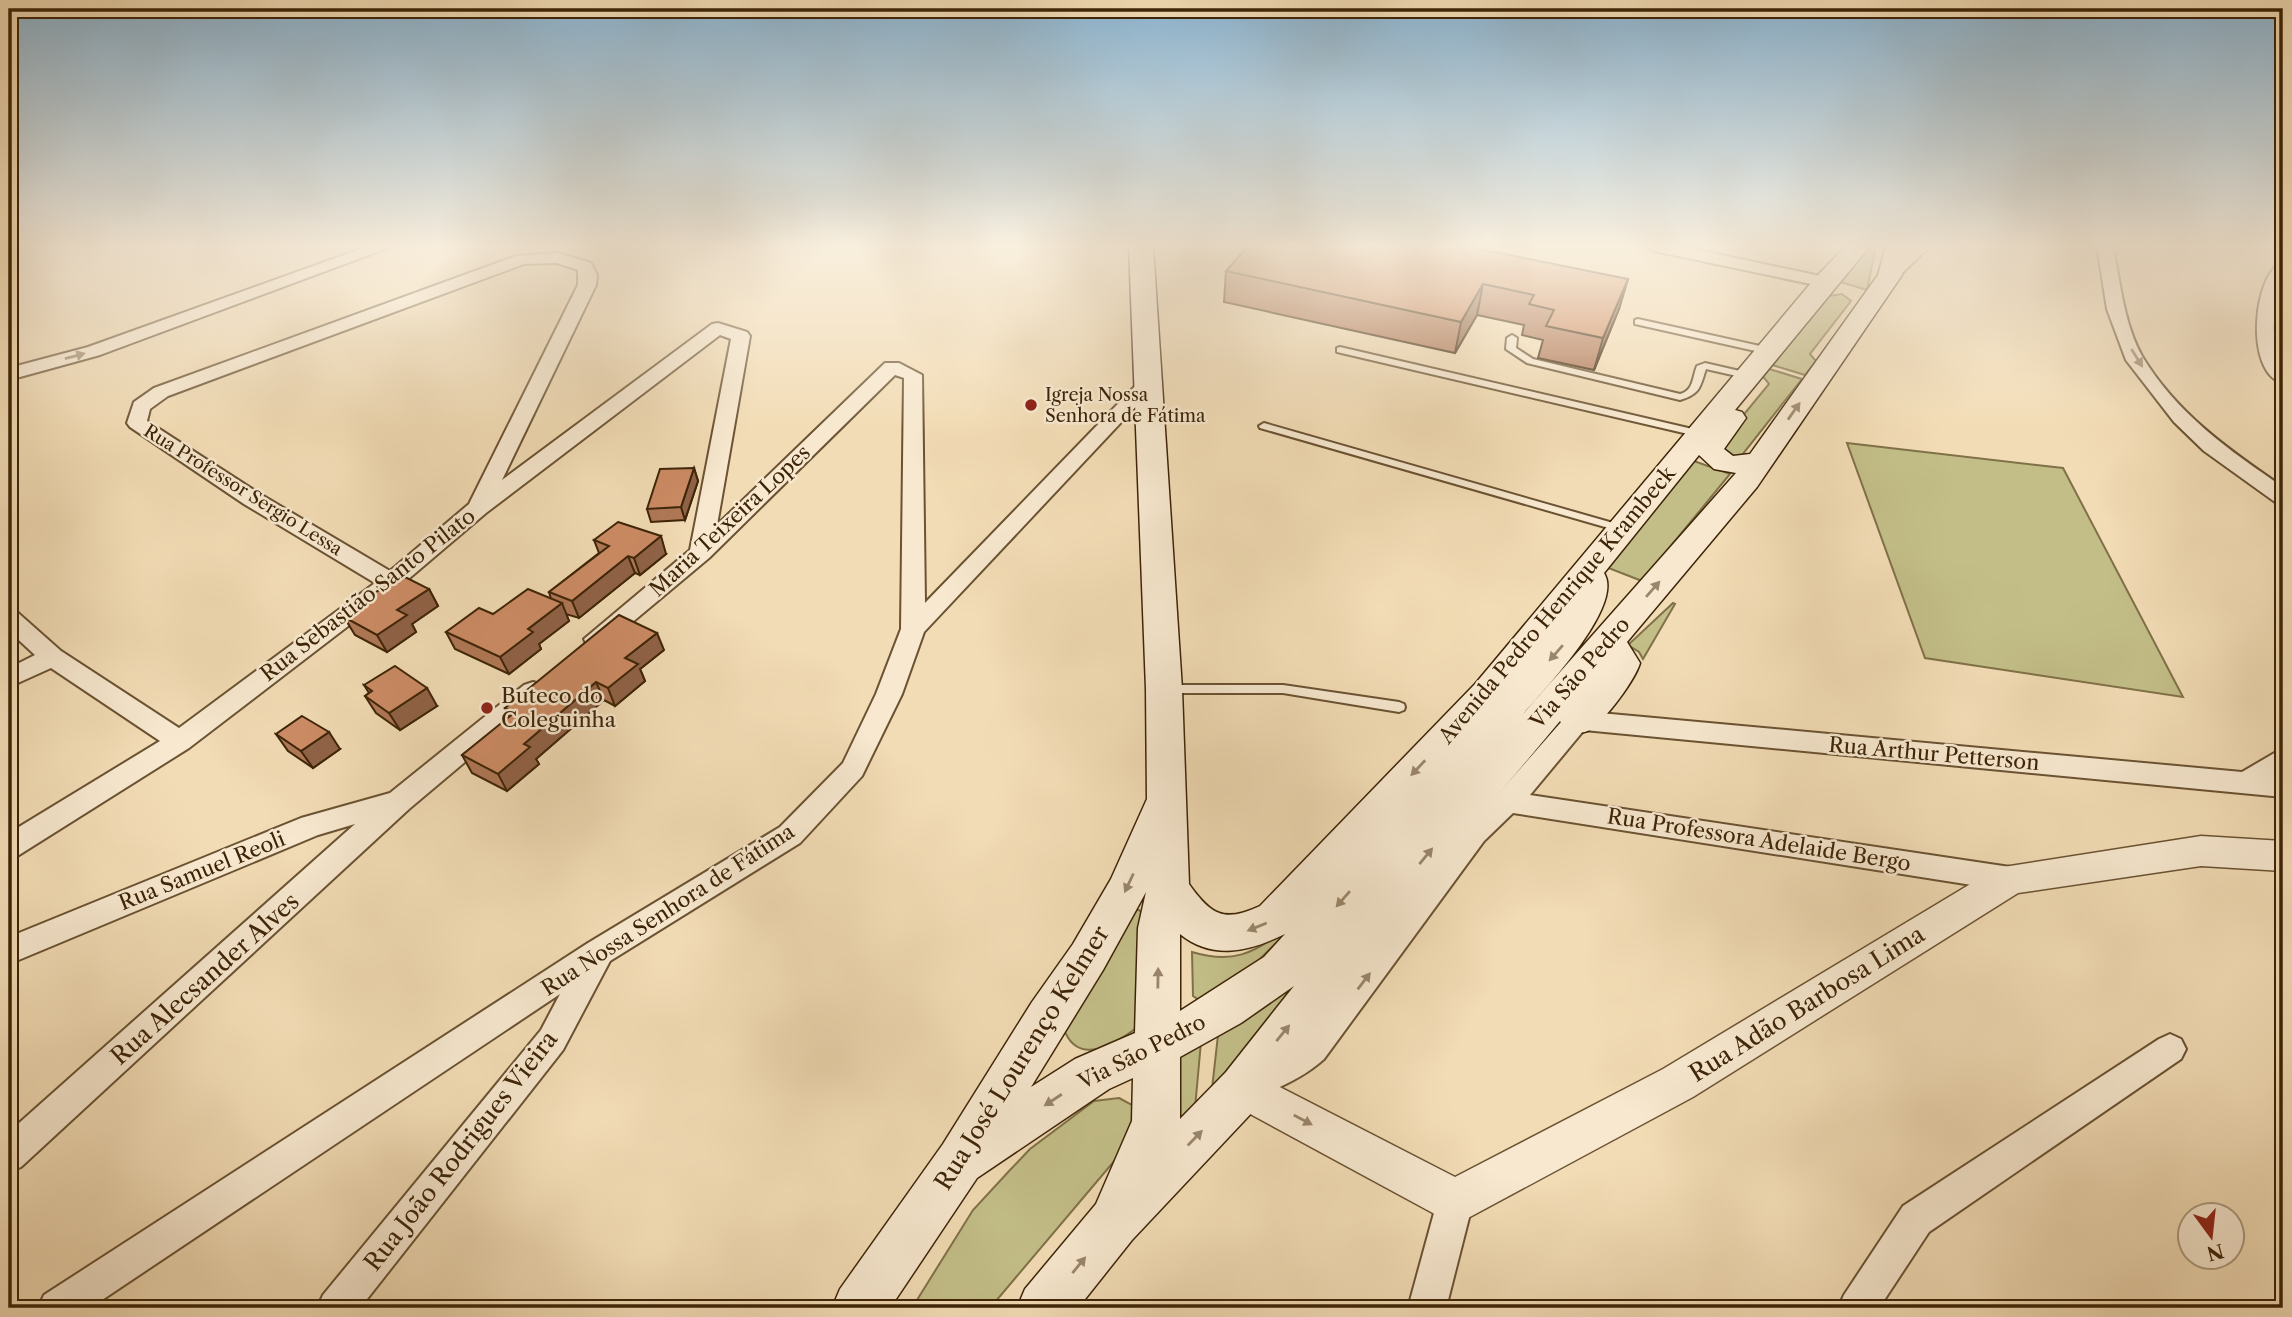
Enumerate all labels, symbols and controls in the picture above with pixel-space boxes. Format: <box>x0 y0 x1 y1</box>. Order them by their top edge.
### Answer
one-way arrow <box>2130 348 2143 368</box>
one-way arrow <box>64 350 86 361</box>
place label: Igreja Nossa Senhora de Fátima <box>1045 384 1206 427</box>
marker: Igreja Nossa Senhora de Fátima <box>1023 397 1039 413</box>
one-way arrow <box>1787 402 1801 420</box>
street label: Rua Professor Sergio Lessa <box>140 420 347 560</box>
street label: Maria Teixeira Lopes <box>644 440 815 602</box>
street label: Avenida Pedro Henrique Krambeck <box>1432 460 1681 749</box>
street label: Rua Sebastião Santo Pilato <box>255 503 480 686</box>
one-way arrow <box>1645 580 1661 598</box>
street label: Via São Pedro <box>1524 612 1635 734</box>
one-way arrow <box>1549 644 1564 661</box>
place label: Buteco do Coleguinha <box>501 683 617 732</box>
marker: Buteco do Coleguinha <box>479 700 495 716</box>
street label: Rua Arthur Petterson <box>1828 732 2040 775</box>
one-way arrow <box>1410 759 1426 776</box>
street label: Rua Professora Adelaide Bergo <box>1605 803 1913 876</box>
street label: Rua Nossa Senhora de Fátima <box>537 818 800 1001</box>
street label: Rua Samuel Reoli <box>115 826 288 915</box>
one-way arrow <box>1418 847 1433 864</box>
one-way arrow <box>1123 872 1134 893</box>
street label: Rua Alecsander Alves <box>105 886 305 1071</box>
one-way arrow <box>1336 890 1351 907</box>
street label: Rua Adão Barbosa Lima <box>1684 919 1930 1088</box>
street label: Rua José Lourenço Kelmer <box>928 920 1115 1195</box>
one-way arrow <box>1246 922 1267 933</box>
one-way arrow <box>1153 967 1164 989</box>
one-way arrow <box>1357 972 1372 990</box>
street label: Via São Pedro <box>1073 1009 1210 1095</box>
one-way arrow <box>1276 1024 1291 1042</box>
street label: Rua João Rodrigues Vieira <box>358 1025 564 1277</box>
one-way arrow <box>1044 1093 1063 1106</box>
one-way arrow <box>1293 1114 1313 1126</box>
one-way arrow <box>1186 1129 1203 1146</box>
north arrow <box>2176 1202 2246 1272</box>
text: N <box>2204 1239 2226 1265</box>
one-way arrow <box>1071 1257 1086 1274</box>

